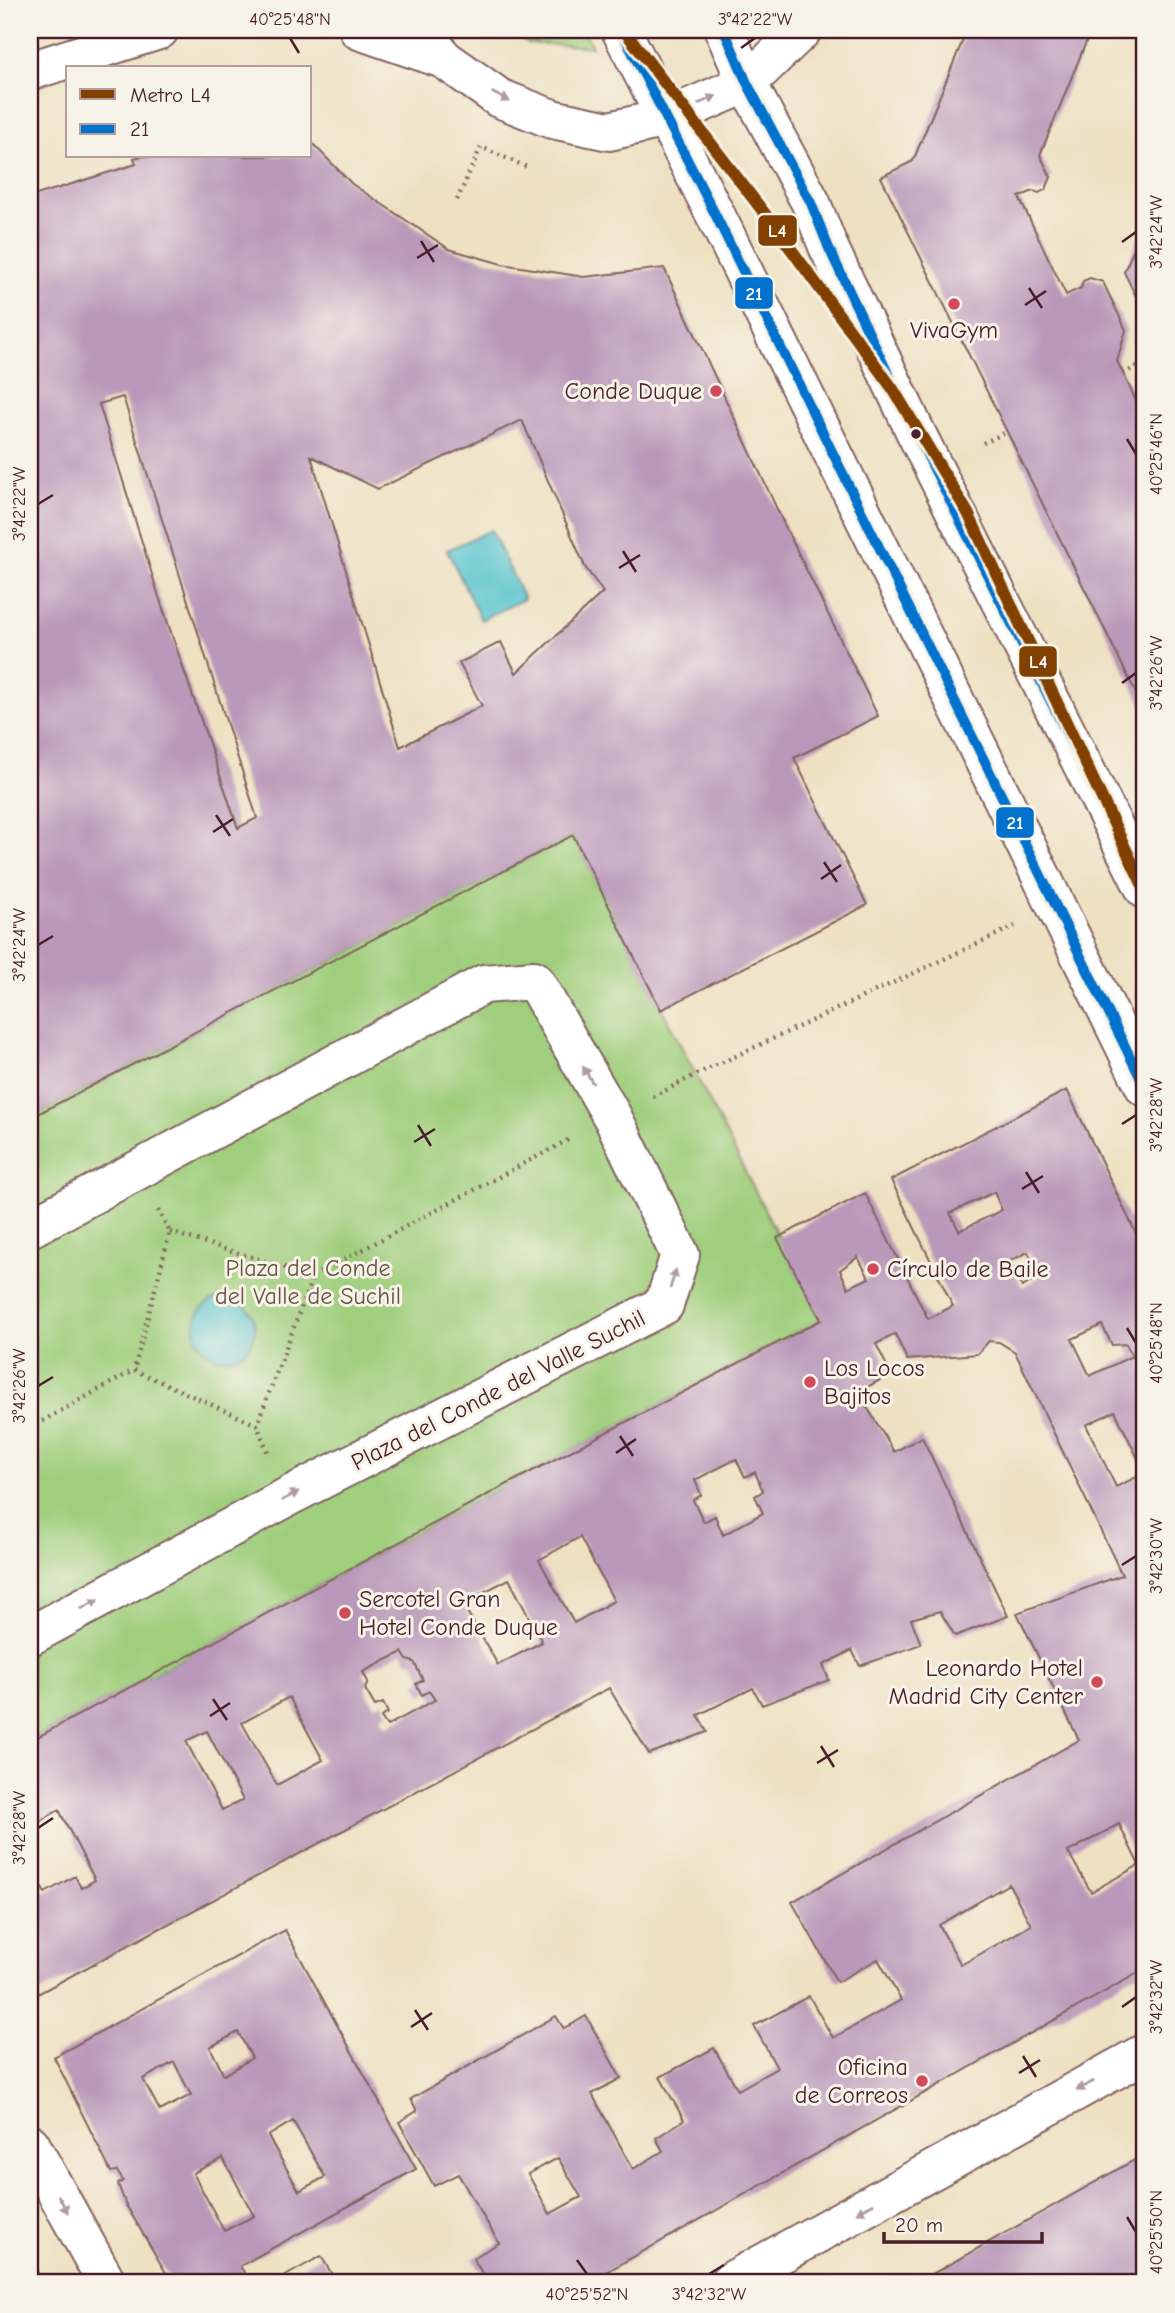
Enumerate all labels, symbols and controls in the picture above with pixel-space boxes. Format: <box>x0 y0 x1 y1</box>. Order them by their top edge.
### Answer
text: 40°25'48"N <box>249 9 331 30</box>
text: 3°42'22"W <box>718 9 793 30</box>
legend <box>66 66 312 158</box>
text: Metro L4 <box>130 83 211 107</box>
one-way arrow <box>491 92 511 103</box>
one-way arrow <box>697 94 718 105</box>
text: 21 <box>130 117 149 141</box>
text: 3°42'24"W <box>1146 195 1167 269</box>
line badge: L4 <box>757 214 798 247</box>
text: L4 <box>768 220 786 242</box>
line badge: 21 <box>734 276 774 310</box>
text: 21 <box>746 283 762 305</box>
marker: VivaGym <box>946 296 962 312</box>
place label: VivaGym <box>910 316 998 344</box>
place label: Conde Duque <box>565 377 702 405</box>
marker: Conde Duque <box>708 383 724 399</box>
text: 40°25'46"N <box>1146 413 1167 495</box>
unlabelled marker <box>909 427 923 441</box>
text: 3°42'22"W <box>9 466 30 541</box>
text: 3°42'26"W <box>1146 635 1167 710</box>
line badge: L4 <box>1018 645 1058 678</box>
text: L4 <box>1029 651 1047 673</box>
line badge: 21 <box>995 806 1035 839</box>
text: 21 <box>1007 812 1023 834</box>
text: 3°42'24"W <box>9 908 30 982</box>
one-way arrow <box>582 1065 594 1084</box>
text: 3°42'28"W <box>1146 1077 1167 1152</box>
park label: Plaza del Conde del Valle de Suchil <box>215 1254 401 1310</box>
place label: Círculo de Baile <box>887 1255 1049 1283</box>
marker: Círculo de Baile <box>865 1261 881 1277</box>
one-way arrow <box>668 1268 678 1289</box>
text: 40°25'48"N <box>1146 1302 1167 1384</box>
street label: Plaza del Conde del Valle Suchil <box>346 1304 650 1476</box>
text: 3°42'26"W <box>9 1348 30 1423</box>
place label: Los Locos Bajitos <box>824 1354 925 1410</box>
marker: Los Locos Bajitos <box>802 1374 818 1390</box>
one-way arrow <box>280 1490 300 1502</box>
text: 3°42'30"W <box>1146 1518 1167 1594</box>
place label: Sercotel Gran Hotel Conde Duque <box>359 1585 558 1641</box>
one-way arrow <box>80 1598 100 1610</box>
marker: Sercotel Gran Hotel Conde Duque <box>337 1605 353 1621</box>
place label: Leonardo Hotel Madrid City Center <box>889 1654 1083 1710</box>
marker: Leonardo Hotel Madrid City Center <box>1089 1674 1105 1690</box>
text: 3°42'28"W <box>9 1790 30 1865</box>
text: 3°42'32"W <box>1146 1959 1167 2034</box>
place label: Oficina de Correos <box>795 2053 908 2109</box>
marker: Oficina de Correos <box>914 2073 930 2089</box>
one-way arrow <box>1076 2080 1095 2092</box>
text: 40°25'50"N <box>1146 2190 1167 2274</box>
one-way arrow <box>57 2194 69 2213</box>
scale bar <box>884 2201 1042 2245</box>
one-way arrow <box>855 2202 875 2214</box>
text: 20 m <box>895 2213 943 2237</box>
text: 40°25'52"N <box>546 2284 628 2305</box>
text: 3°42'32"W <box>672 2284 747 2305</box>

